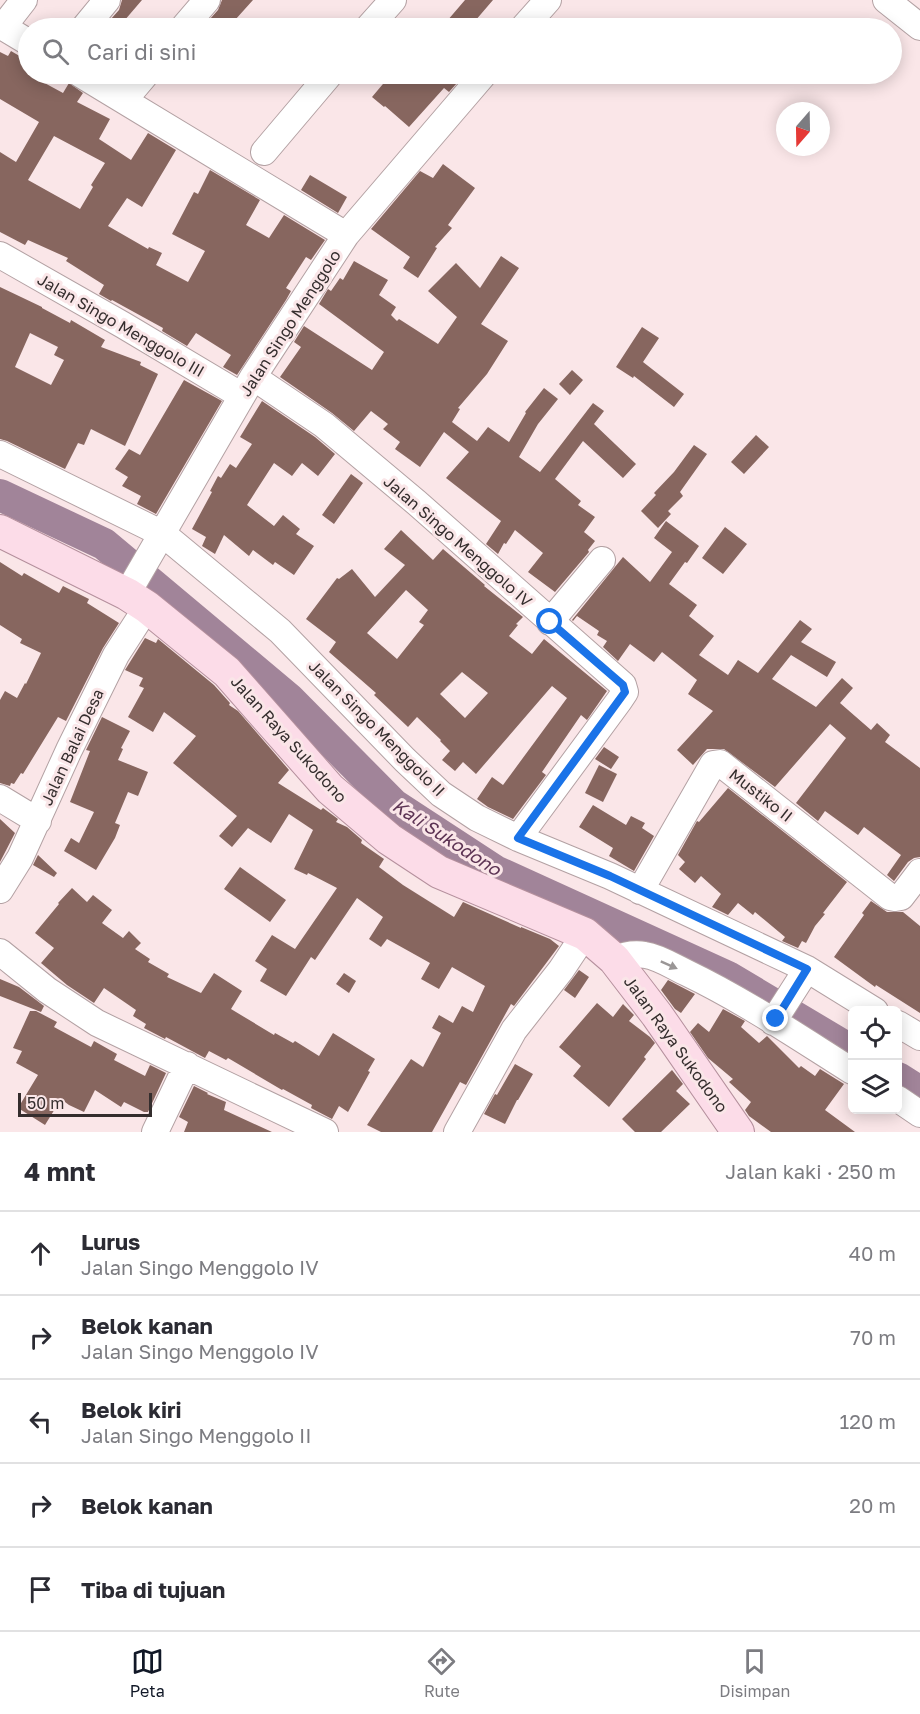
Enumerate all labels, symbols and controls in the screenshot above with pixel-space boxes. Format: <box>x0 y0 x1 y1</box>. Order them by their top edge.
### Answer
search box <box>18 18 902 84</box>
icon: search <box>39 35 72 68</box>
text: Cari di sini <box>87 38 196 65</box>
north arrow <box>776 102 830 156</box>
street label: Jalan Singo Menggolo <box>235 246 345 400</box>
street label: Jalan Singo Menggolo III <box>34 269 208 381</box>
street label: Jalan Singo Menggolo IV <box>380 471 537 611</box>
route start <box>536 608 562 634</box>
street label: Jalan Singo Menggolo II <box>305 656 449 800</box>
street label: Jalan Raya Sukodono <box>227 671 351 807</box>
street label: Jalan Balai Desa <box>36 686 108 808</box>
street label: Mustiko II <box>725 764 797 826</box>
water label: Kali Sukodono <box>389 794 506 881</box>
one-way arrow <box>661 960 679 970</box>
street label: Jalan Raya Sukodono <box>620 972 732 1116</box>
route end <box>762 1005 788 1031</box>
map controls <box>848 1006 902 1114</box>
button: locate <box>848 1006 902 1060</box>
button: layers <box>848 1060 902 1114</box>
scale bar <box>18 1090 152 1118</box>
text: 50 m <box>27 1093 64 1113</box>
text: 4 mnt <box>24 1156 96 1187</box>
text: Jalan kaki · 250 m <box>725 1159 896 1183</box>
text: Lurus <box>81 1228 140 1255</box>
icon: ahead <box>24 1237 57 1270</box>
text: 40 m <box>849 1241 896 1265</box>
text: Jalan Singo Menggolo IV <box>81 1255 319 1279</box>
text: Belok kanan <box>81 1312 213 1339</box>
icon: right <box>24 1321 57 1354</box>
text: 70 m <box>850 1325 896 1349</box>
text: Jalan Singo Menggolo IV <box>81 1339 319 1363</box>
text: Belok kiri <box>81 1396 182 1423</box>
icon: left <box>24 1405 57 1438</box>
text: 120 m <box>840 1409 896 1433</box>
text: Jalan Singo Menggolo II <box>81 1423 312 1447</box>
icon: right <box>24 1489 57 1522</box>
text: Belok kanan <box>81 1492 213 1519</box>
text: 20 m <box>849 1493 896 1517</box>
icon: arrive <box>24 1573 57 1606</box>
text: Tiba di tujuan <box>81 1576 225 1603</box>
tab: Peta <box>130 1645 165 1701</box>
tab: Rute <box>424 1645 460 1701</box>
tab: Disimpan <box>719 1645 790 1701</box>

